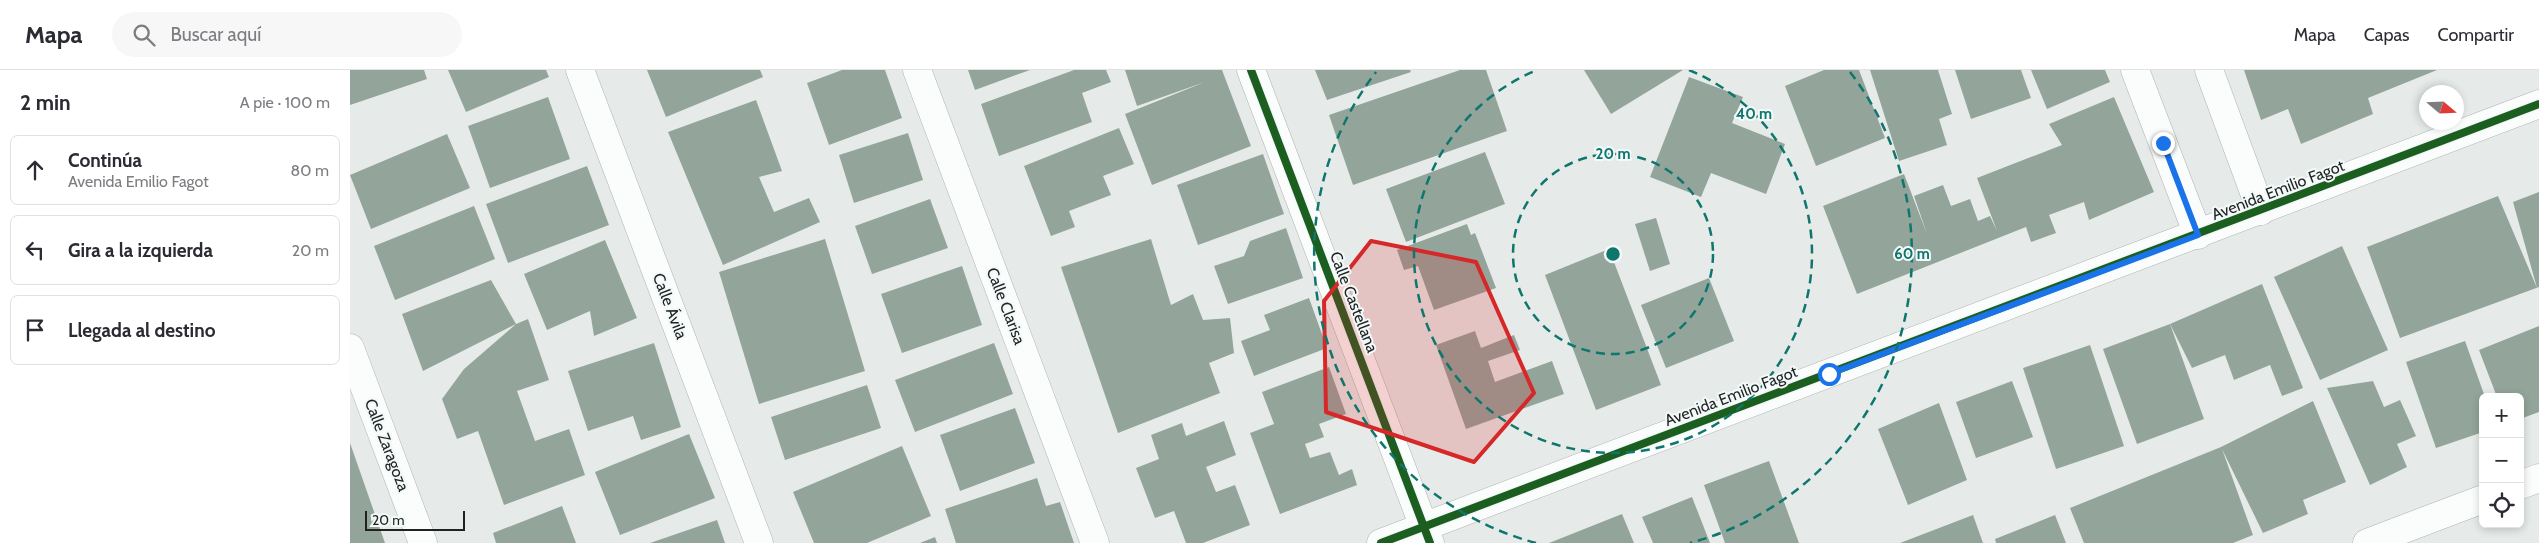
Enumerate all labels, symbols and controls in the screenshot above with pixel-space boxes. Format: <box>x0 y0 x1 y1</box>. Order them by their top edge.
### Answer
search box <box>112 12 462 57</box>
text: Mapa <box>25 20 82 49</box>
icon: search <box>130 21 158 49</box>
text: Buscar aquí <box>170 23 261 46</box>
text: Mapa <box>2294 24 2336 46</box>
text: Capas <box>2364 24 2410 46</box>
text: Compartir <box>2438 24 2514 46</box>
north arrow <box>2419 85 2464 130</box>
text: 2 min <box>20 90 71 115</box>
text: A pie · 100 m <box>240 93 330 112</box>
text: 40 m <box>1736 105 1772 123</box>
route end <box>2152 132 2175 155</box>
text: 20 m <box>1596 145 1630 163</box>
text: Continúa <box>68 149 142 172</box>
icon: ahead <box>21 156 49 184</box>
street label: Avenida Emilio Fagot <box>2209 156 2348 224</box>
text: 80 m <box>291 161 329 180</box>
text: Avenida Emilio Fagot <box>68 172 209 191</box>
icon: left <box>21 236 49 264</box>
text: Gira a la izquierda <box>68 239 213 262</box>
text: 20 m <box>292 241 329 260</box>
centre of rings <box>1604 245 1622 263</box>
text: 60 m <box>1894 245 1930 263</box>
street label: Calle Castellana <box>1326 249 1382 355</box>
street label: Calle Clarisa <box>983 265 1029 347</box>
street label: Calle Ávila <box>649 270 691 342</box>
icon: arrive <box>21 316 49 344</box>
text: Llegada al destino <box>68 319 215 342</box>
street label: Avenida Emilio Fagot <box>1662 362 1801 430</box>
route start <box>1818 363 1841 386</box>
map controls <box>2479 393 2524 528</box>
button: + <box>2479 393 2524 438</box>
street label: Calle Zaragoza <box>361 396 413 494</box>
button: − <box>2479 438 2524 483</box>
button: locate <box>2479 483 2524 528</box>
scale bar <box>365 508 465 531</box>
text: 20 m <box>372 511 405 529</box>

